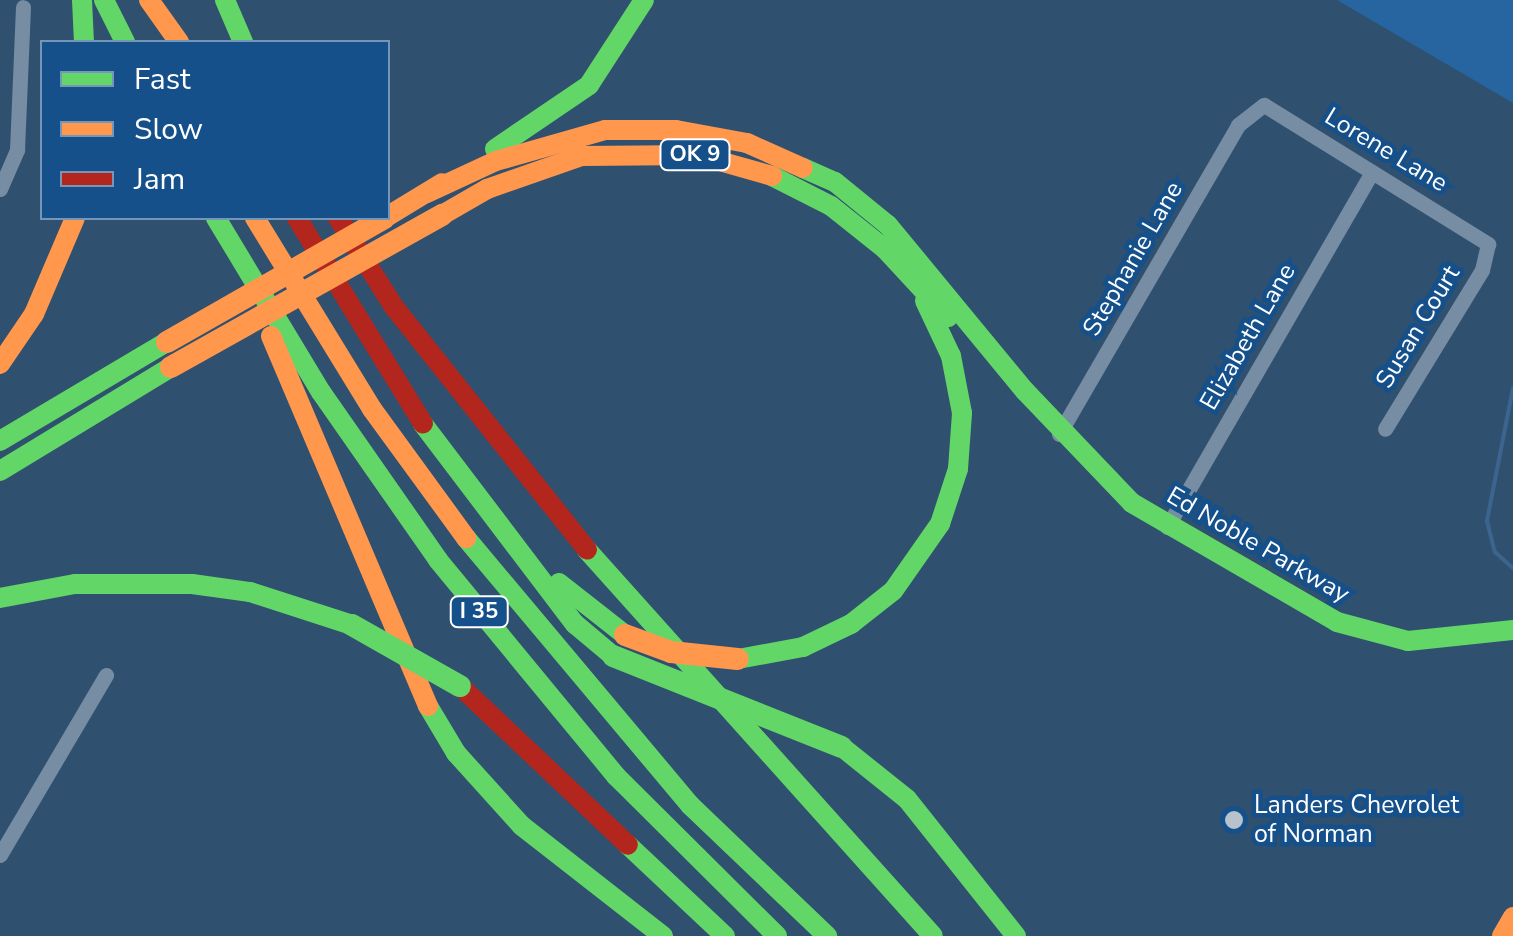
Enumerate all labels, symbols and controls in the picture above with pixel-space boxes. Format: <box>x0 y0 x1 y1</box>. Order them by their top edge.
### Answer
legend <box>40 40 390 220</box>
text: Fast <box>134 59 191 100</box>
street label: Lorene Lane <box>1319 102 1453 198</box>
text: Slow <box>134 109 203 150</box>
road number: OK 9 <box>658 138 732 172</box>
text: Jam <box>134 159 185 200</box>
street label: Stephanie Lane <box>1077 176 1189 342</box>
street label: Elizabeth Lane <box>1194 258 1302 416</box>
street label: Susan Court <box>1370 260 1466 394</box>
street label: Ed Noble Parkway <box>1161 481 1355 609</box>
road number: I 35 <box>449 595 509 629</box>
place label: Landers Chevrolet of Norman <box>1254 791 1459 850</box>
marker: Landers Chevrolet of Norman <box>1223 809 1245 831</box>

